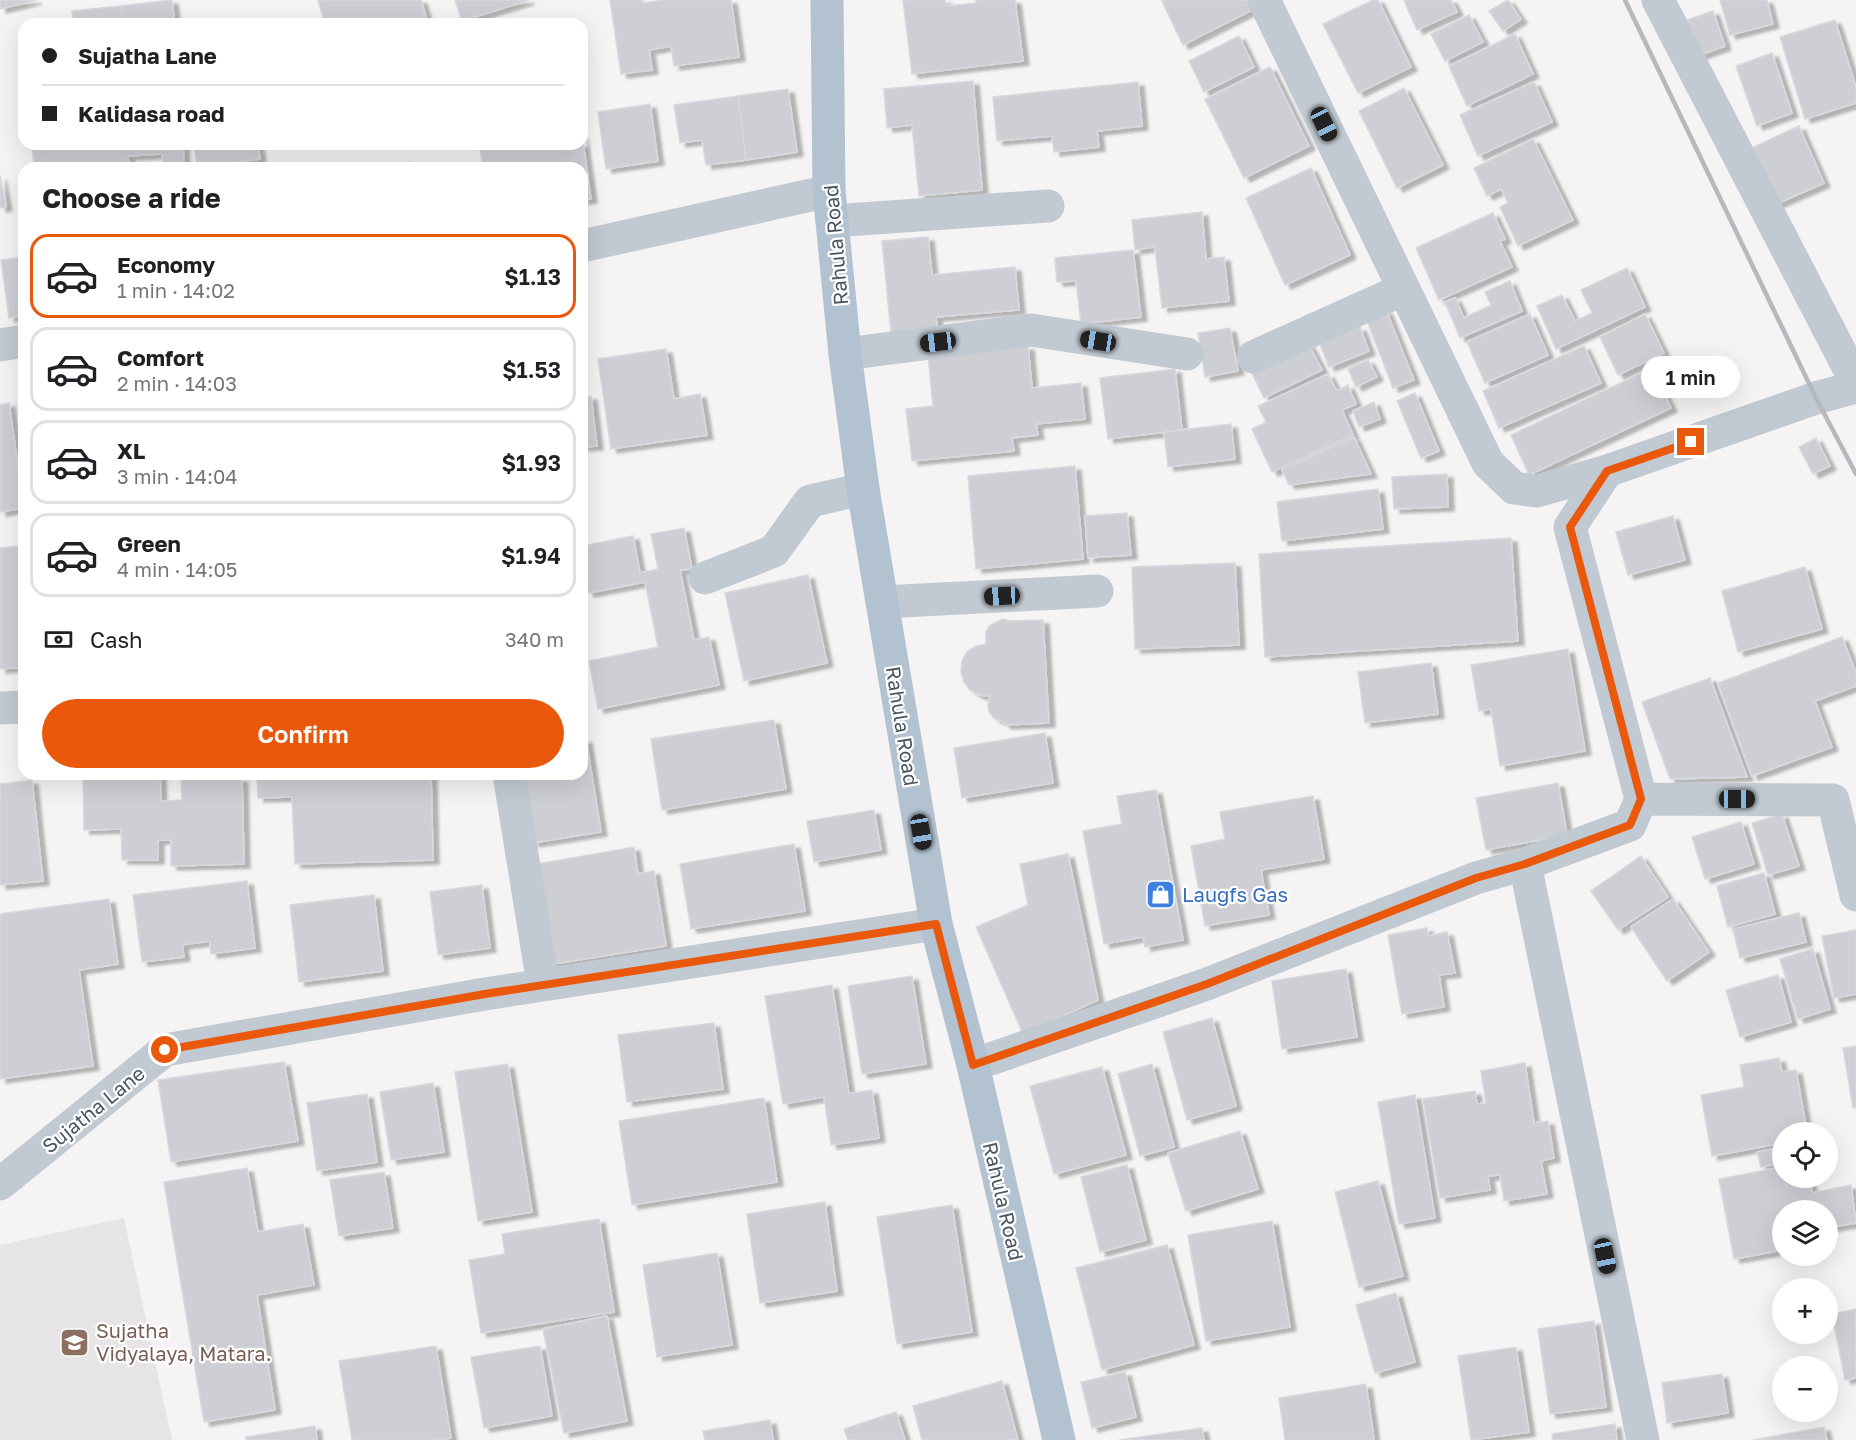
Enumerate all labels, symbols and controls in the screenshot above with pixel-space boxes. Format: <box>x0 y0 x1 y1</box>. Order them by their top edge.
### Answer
text: Sujatha Lane <box>78 42 217 69</box>
text: Kalidasa road <box>78 100 225 127</box>
car <box>1308 104 1340 144</box>
text: Choose a ride <box>42 182 221 214</box>
street label: Rahula Road <box>818 184 852 306</box>
icon: car <box>45 249 99 303</box>
text: Economy <box>117 251 215 278</box>
text: $1.13 <box>504 263 561 290</box>
text: 1 min · 14:02 <box>117 278 235 302</box>
car <box>1079 329 1117 353</box>
car <box>919 331 957 353</box>
icon: car <box>45 342 99 396</box>
text: Comfort <box>117 344 204 371</box>
callout: 1 min <box>1642 355 1740 397</box>
text: $1.53 <box>502 356 561 383</box>
text: 1 min <box>1665 365 1716 389</box>
text: 2 min · 14:03 <box>117 371 237 395</box>
route end <box>1677 428 1704 455</box>
icon: car <box>45 435 99 489</box>
text: XL <box>117 437 145 464</box>
text: $1.93 <box>502 449 561 476</box>
text: 3 min · 14:04 <box>117 464 238 488</box>
icon: car <box>45 528 99 582</box>
text: Green <box>117 530 181 557</box>
text: $1.94 <box>501 542 561 569</box>
text: 4 min · 14:05 <box>117 557 237 581</box>
car <box>984 586 1020 606</box>
icon: cash <box>42 623 75 656</box>
text: Cash <box>90 626 143 653</box>
text: 340 m <box>505 627 564 651</box>
street label: Rahula Road <box>882 664 924 788</box>
button: Confirm <box>42 699 564 768</box>
car <box>1719 790 1755 808</box>
car <box>909 813 933 851</box>
shop icon: Laugfs Gas <box>1145 878 1177 910</box>
place label: Laugfs Gas <box>1182 882 1288 906</box>
route start <box>151 1036 178 1063</box>
street label: Sujatha Lane <box>37 1060 149 1158</box>
map controls <box>1772 1122 1838 1422</box>
button: locate <box>1772 1122 1838 1188</box>
street label: Rahula Road <box>979 1139 1029 1263</box>
button: layers <box>1772 1200 1838 1266</box>
car <box>1592 1237 1618 1275</box>
button: + <box>1772 1278 1838 1344</box>
place label: Sujatha Vidyalaya, Matara. <box>96 1318 272 1365</box>
school or university icon: Sujatha Vidyalaya, Matara. <box>59 1326 91 1358</box>
button: − <box>1772 1356 1838 1422</box>

